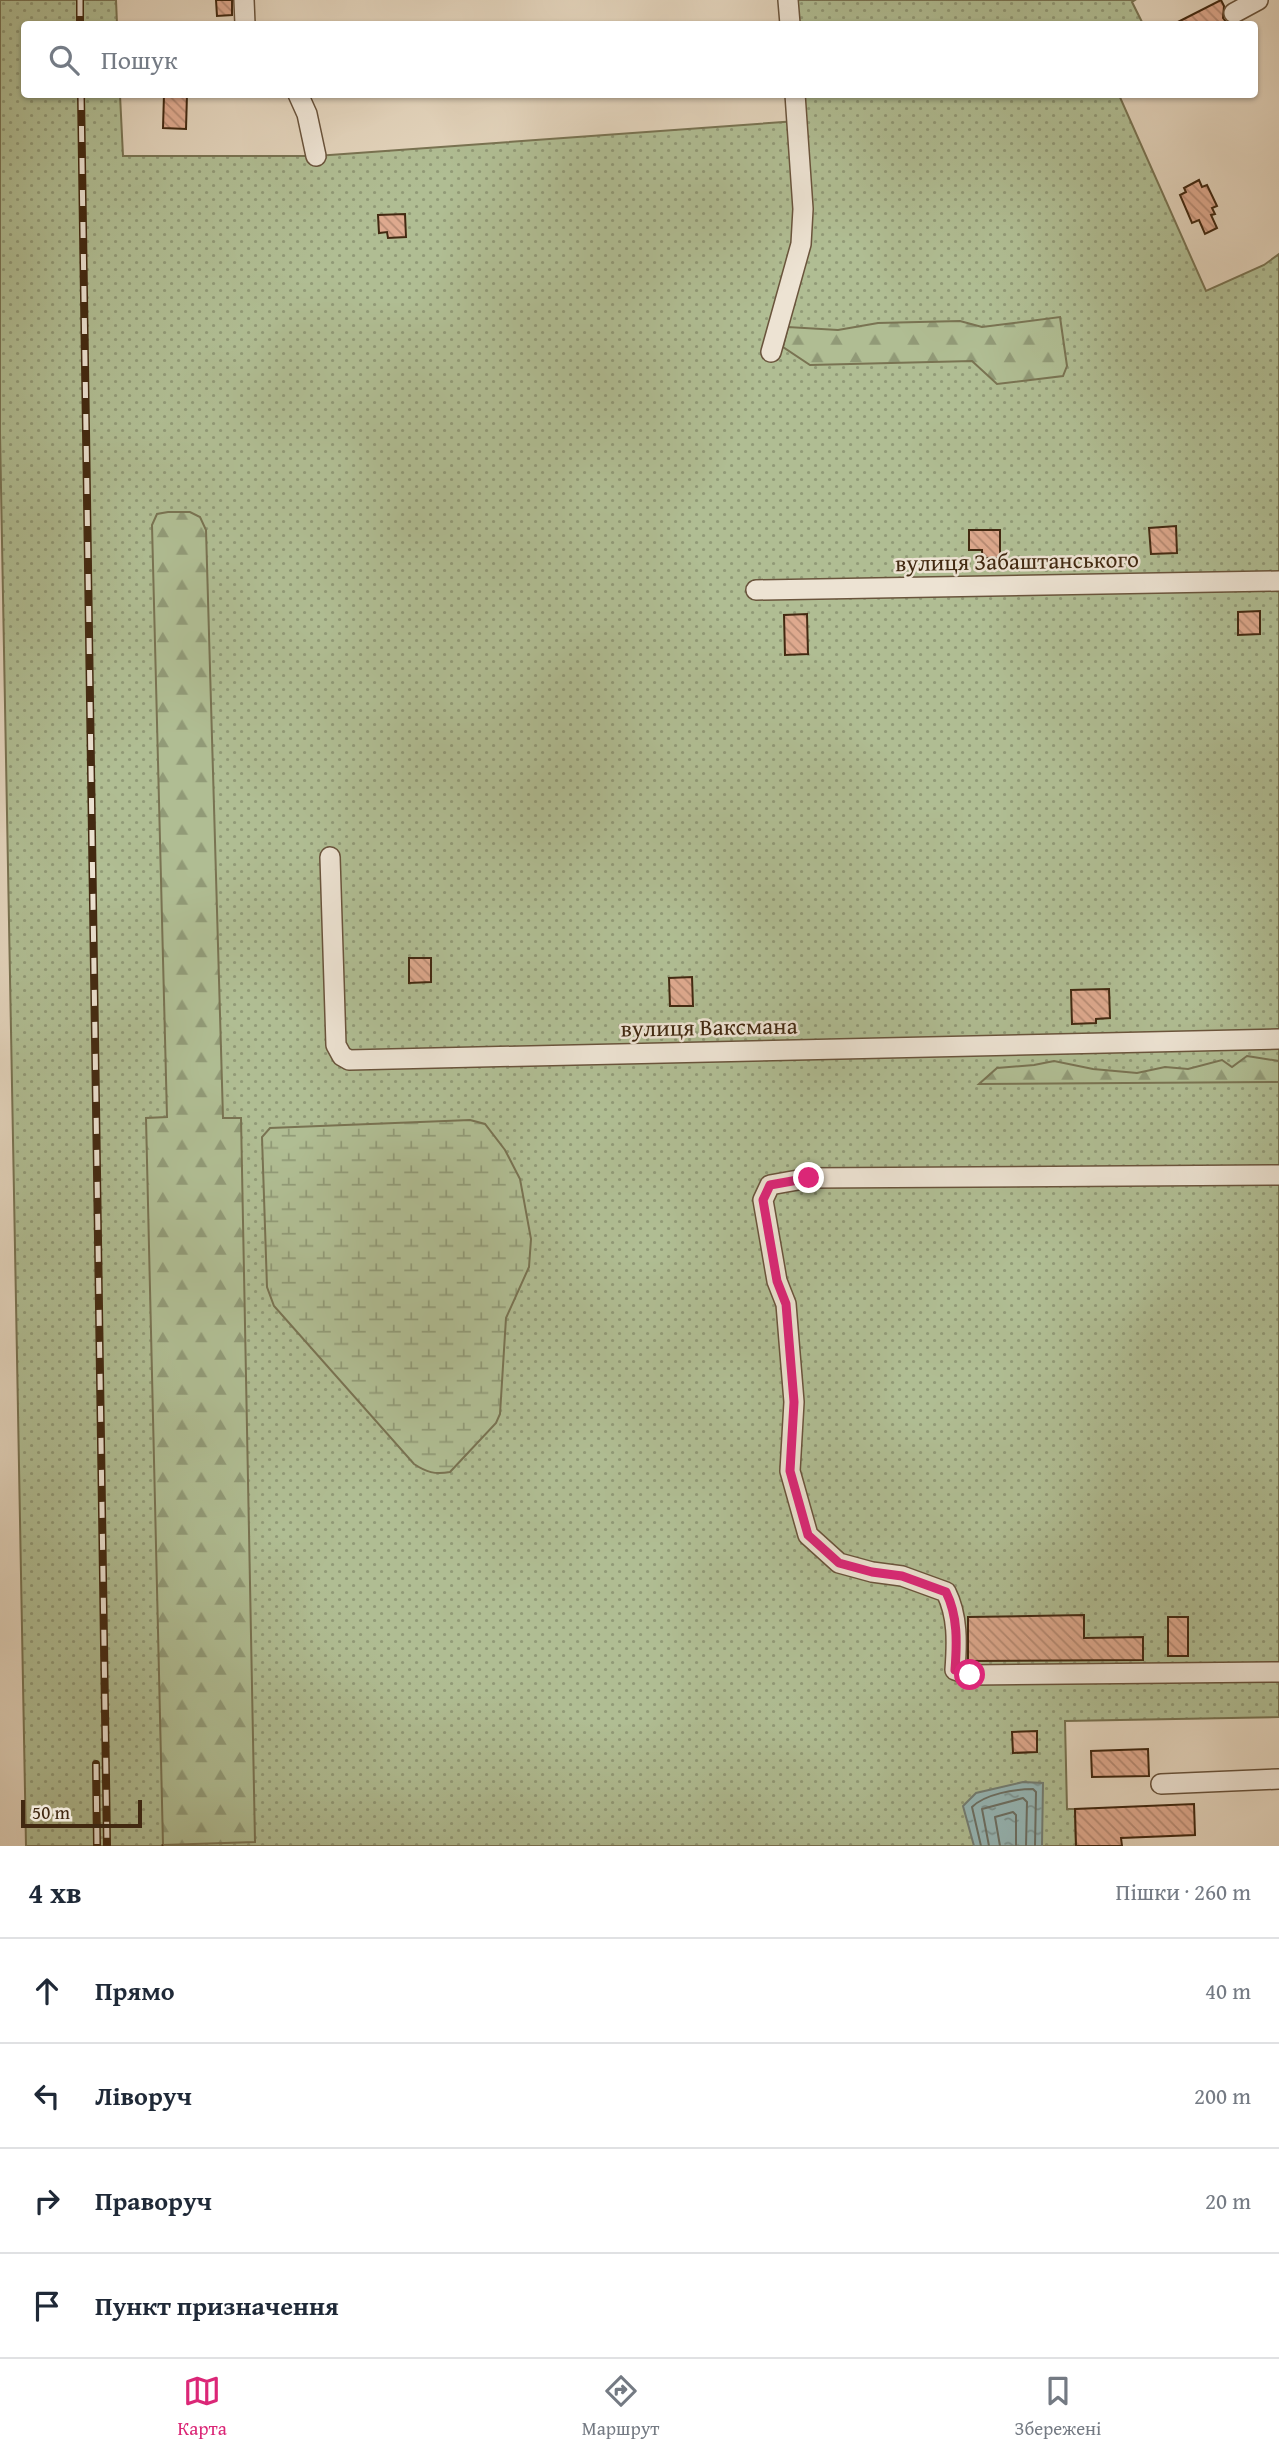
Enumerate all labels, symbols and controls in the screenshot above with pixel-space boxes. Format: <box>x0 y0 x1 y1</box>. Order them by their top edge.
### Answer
search box <box>21 21 1258 98</box>
text: Пошук <box>101 40 178 79</box>
icon: search <box>45 41 83 79</box>
street label: вулиця Забаштанського <box>895 542 1139 579</box>
street label: вулиця Ваксмана <box>620 1008 798 1045</box>
route end <box>793 1162 824 1193</box>
route start <box>954 1659 985 1690</box>
scale bar <box>21 1797 142 1829</box>
text: 50 m <box>32 1798 70 1826</box>
text: 4 хв <box>28 1870 82 1914</box>
text: Пішки · 260 m <box>1116 1875 1251 1908</box>
text: Прямо <box>95 1971 175 2010</box>
icon: ahead <box>28 1972 66 2010</box>
text: 40 m <box>1205 1974 1251 2007</box>
text: Ліворуч <box>95 2076 192 2115</box>
icon: left <box>28 2077 66 2115</box>
text: 200 m <box>1194 2079 1251 2112</box>
text: Праворуч <box>95 2181 212 2220</box>
icon: right <box>28 2182 66 2220</box>
text: 20 m <box>1205 2184 1251 2217</box>
text: Пункт призначення <box>95 2286 339 2325</box>
icon: arrive <box>28 2287 66 2325</box>
tab: Карта <box>178 2372 227 2442</box>
tab: Маршрут <box>582 2372 660 2442</box>
tab: Збережені <box>1015 2372 1101 2442</box>

